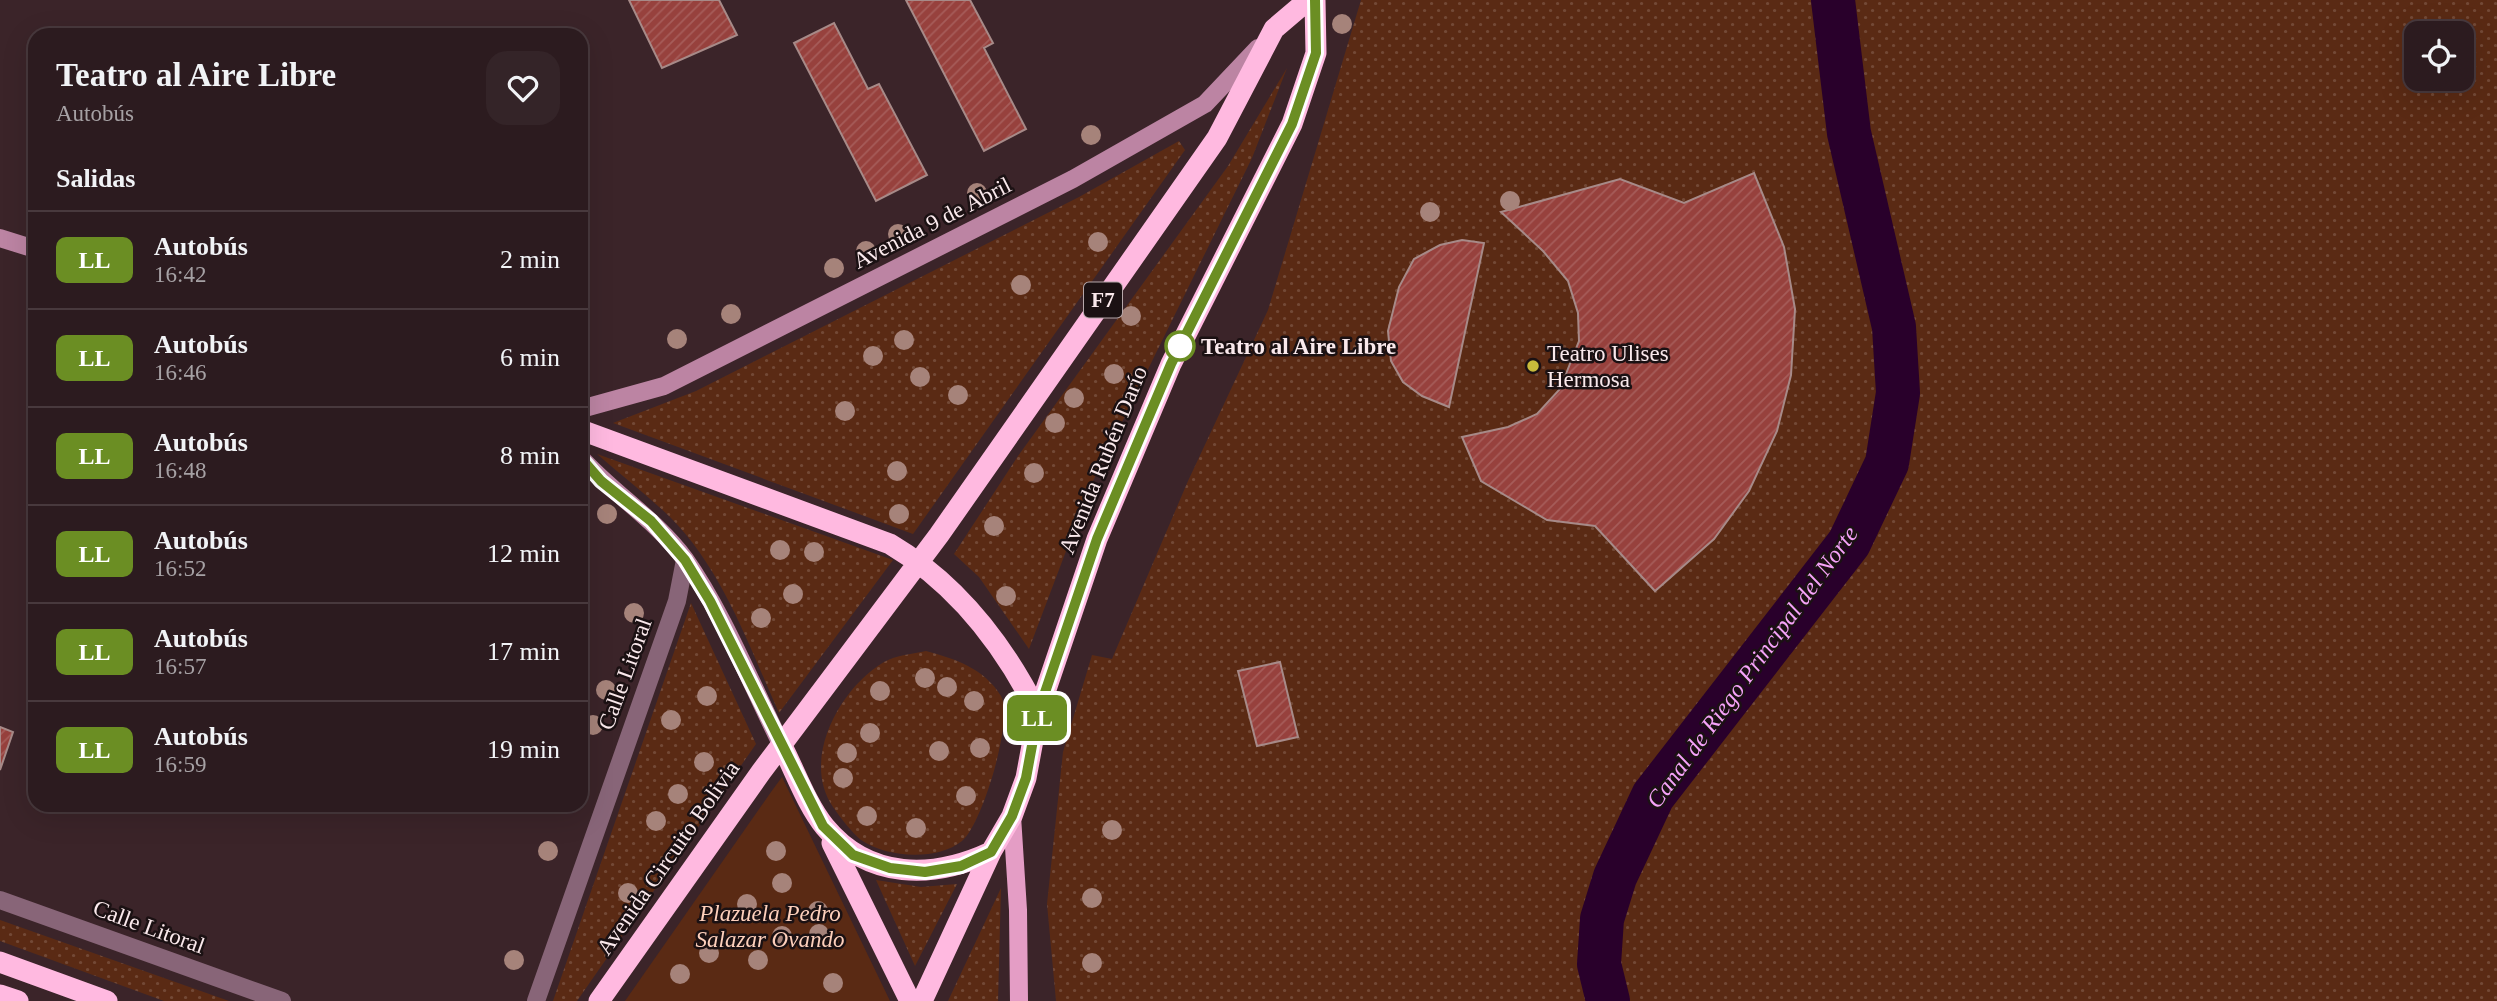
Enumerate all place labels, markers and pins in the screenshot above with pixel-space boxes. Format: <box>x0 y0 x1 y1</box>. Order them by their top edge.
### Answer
marker: Teatro al Aire Libre <box>1165 331 1195 361</box>
place label: Teatro al Aire Libre <box>1201 334 1396 359</box>
place label: Teatro Ulises Hermosa <box>1547 341 1669 392</box>
marker: Teatro Ulises Hermosa <box>1525 358 1541 374</box>

